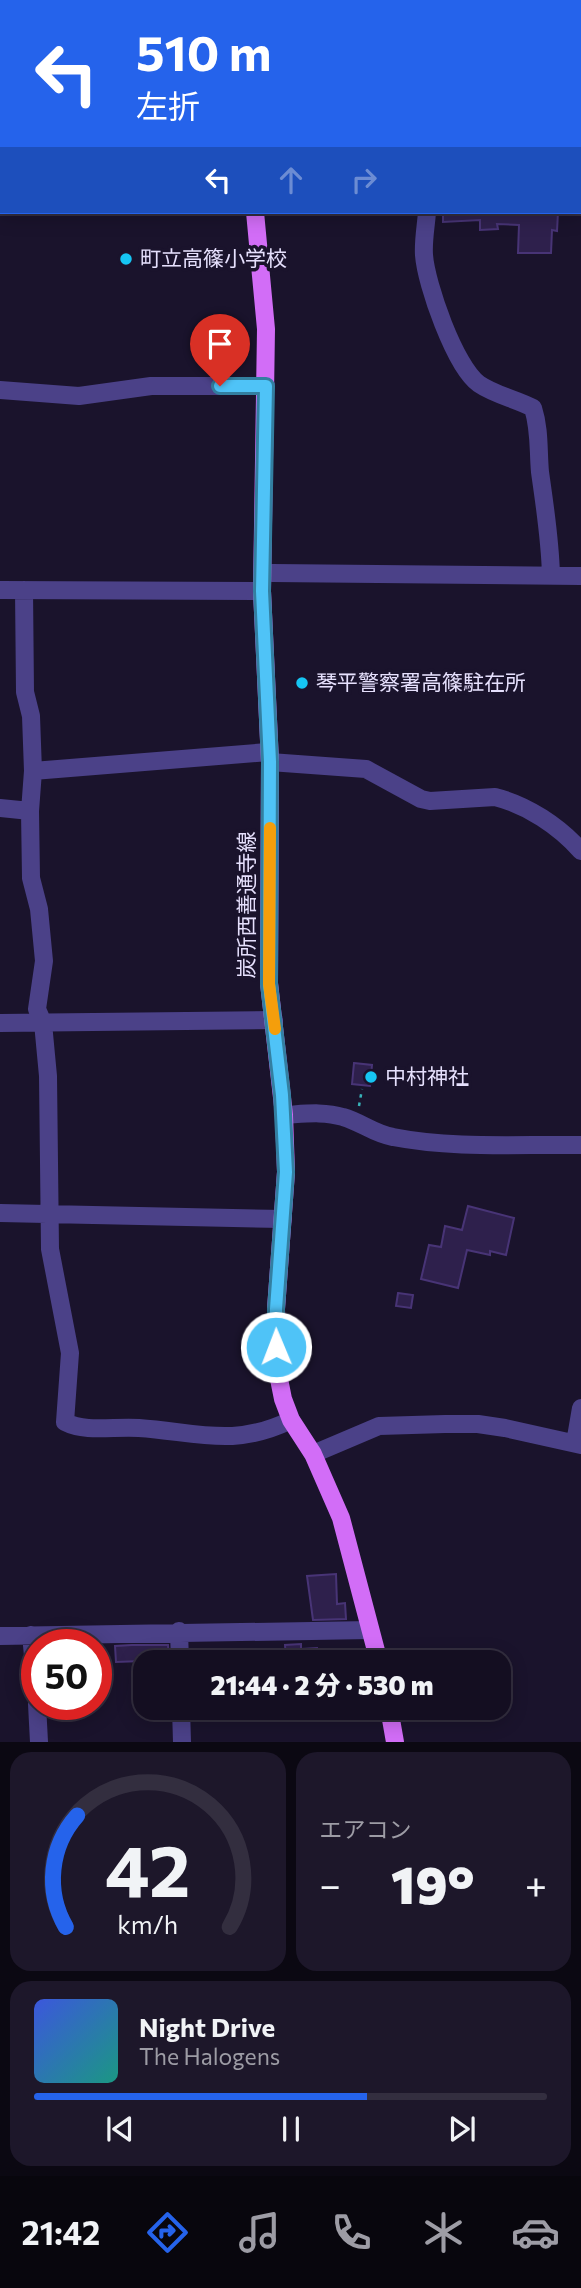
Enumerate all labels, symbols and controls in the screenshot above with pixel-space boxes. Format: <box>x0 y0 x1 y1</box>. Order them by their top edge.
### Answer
text: 510 m <box>136 21 271 81</box>
icon: left <box>21 28 112 119</box>
text: 左折 <box>136 85 200 125</box>
icon: left <box>199 161 237 199</box>
icon: ahead <box>272 161 310 199</box>
icon: right <box>345 161 383 199</box>
place label: 町立高篠小学校 <box>140 245 287 270</box>
marker: 町立高篠小学校 <box>118 251 134 267</box>
pin <box>190 314 250 386</box>
icon: arrive <box>201 325 239 363</box>
place label: 琴平警察署高篠駐在所 <box>316 669 526 694</box>
marker: 琴平警察署高篠駐在所 <box>294 675 310 691</box>
street label: 炭所西善通寺線 <box>233 832 258 979</box>
place label: 中村神社 <box>385 1063 469 1088</box>
marker: 中村神社 <box>363 1069 379 1085</box>
position arrow <box>239 1310 313 1384</box>
speed limit sign: 50 <box>21 1629 112 1720</box>
text: 21:44 · 2 分 · 530 m <box>211 1669 433 1700</box>
text: エアコン <box>320 1815 412 1843</box>
text: 42 <box>105 1824 191 1913</box>
text: 19° <box>391 1851 475 1915</box>
text: − <box>320 1860 341 1907</box>
text: + <box>525 1860 547 1907</box>
text: km/h <box>117 1909 178 1939</box>
text: Night Drive <box>139 2011 275 2042</box>
text: The Halogens <box>139 2042 280 2070</box>
icon: previous <box>101 2110 139 2148</box>
icon: pause <box>272 2110 310 2148</box>
icon: next <box>443 2110 481 2148</box>
icon: directions <box>143 2208 192 2257</box>
icon: music <box>235 2208 284 2257</box>
icon: phone <box>327 2208 376 2257</box>
icon: climate <box>419 2208 468 2257</box>
icon: car <box>511 2208 560 2257</box>
text: 21:42 <box>21 2212 100 2252</box>

